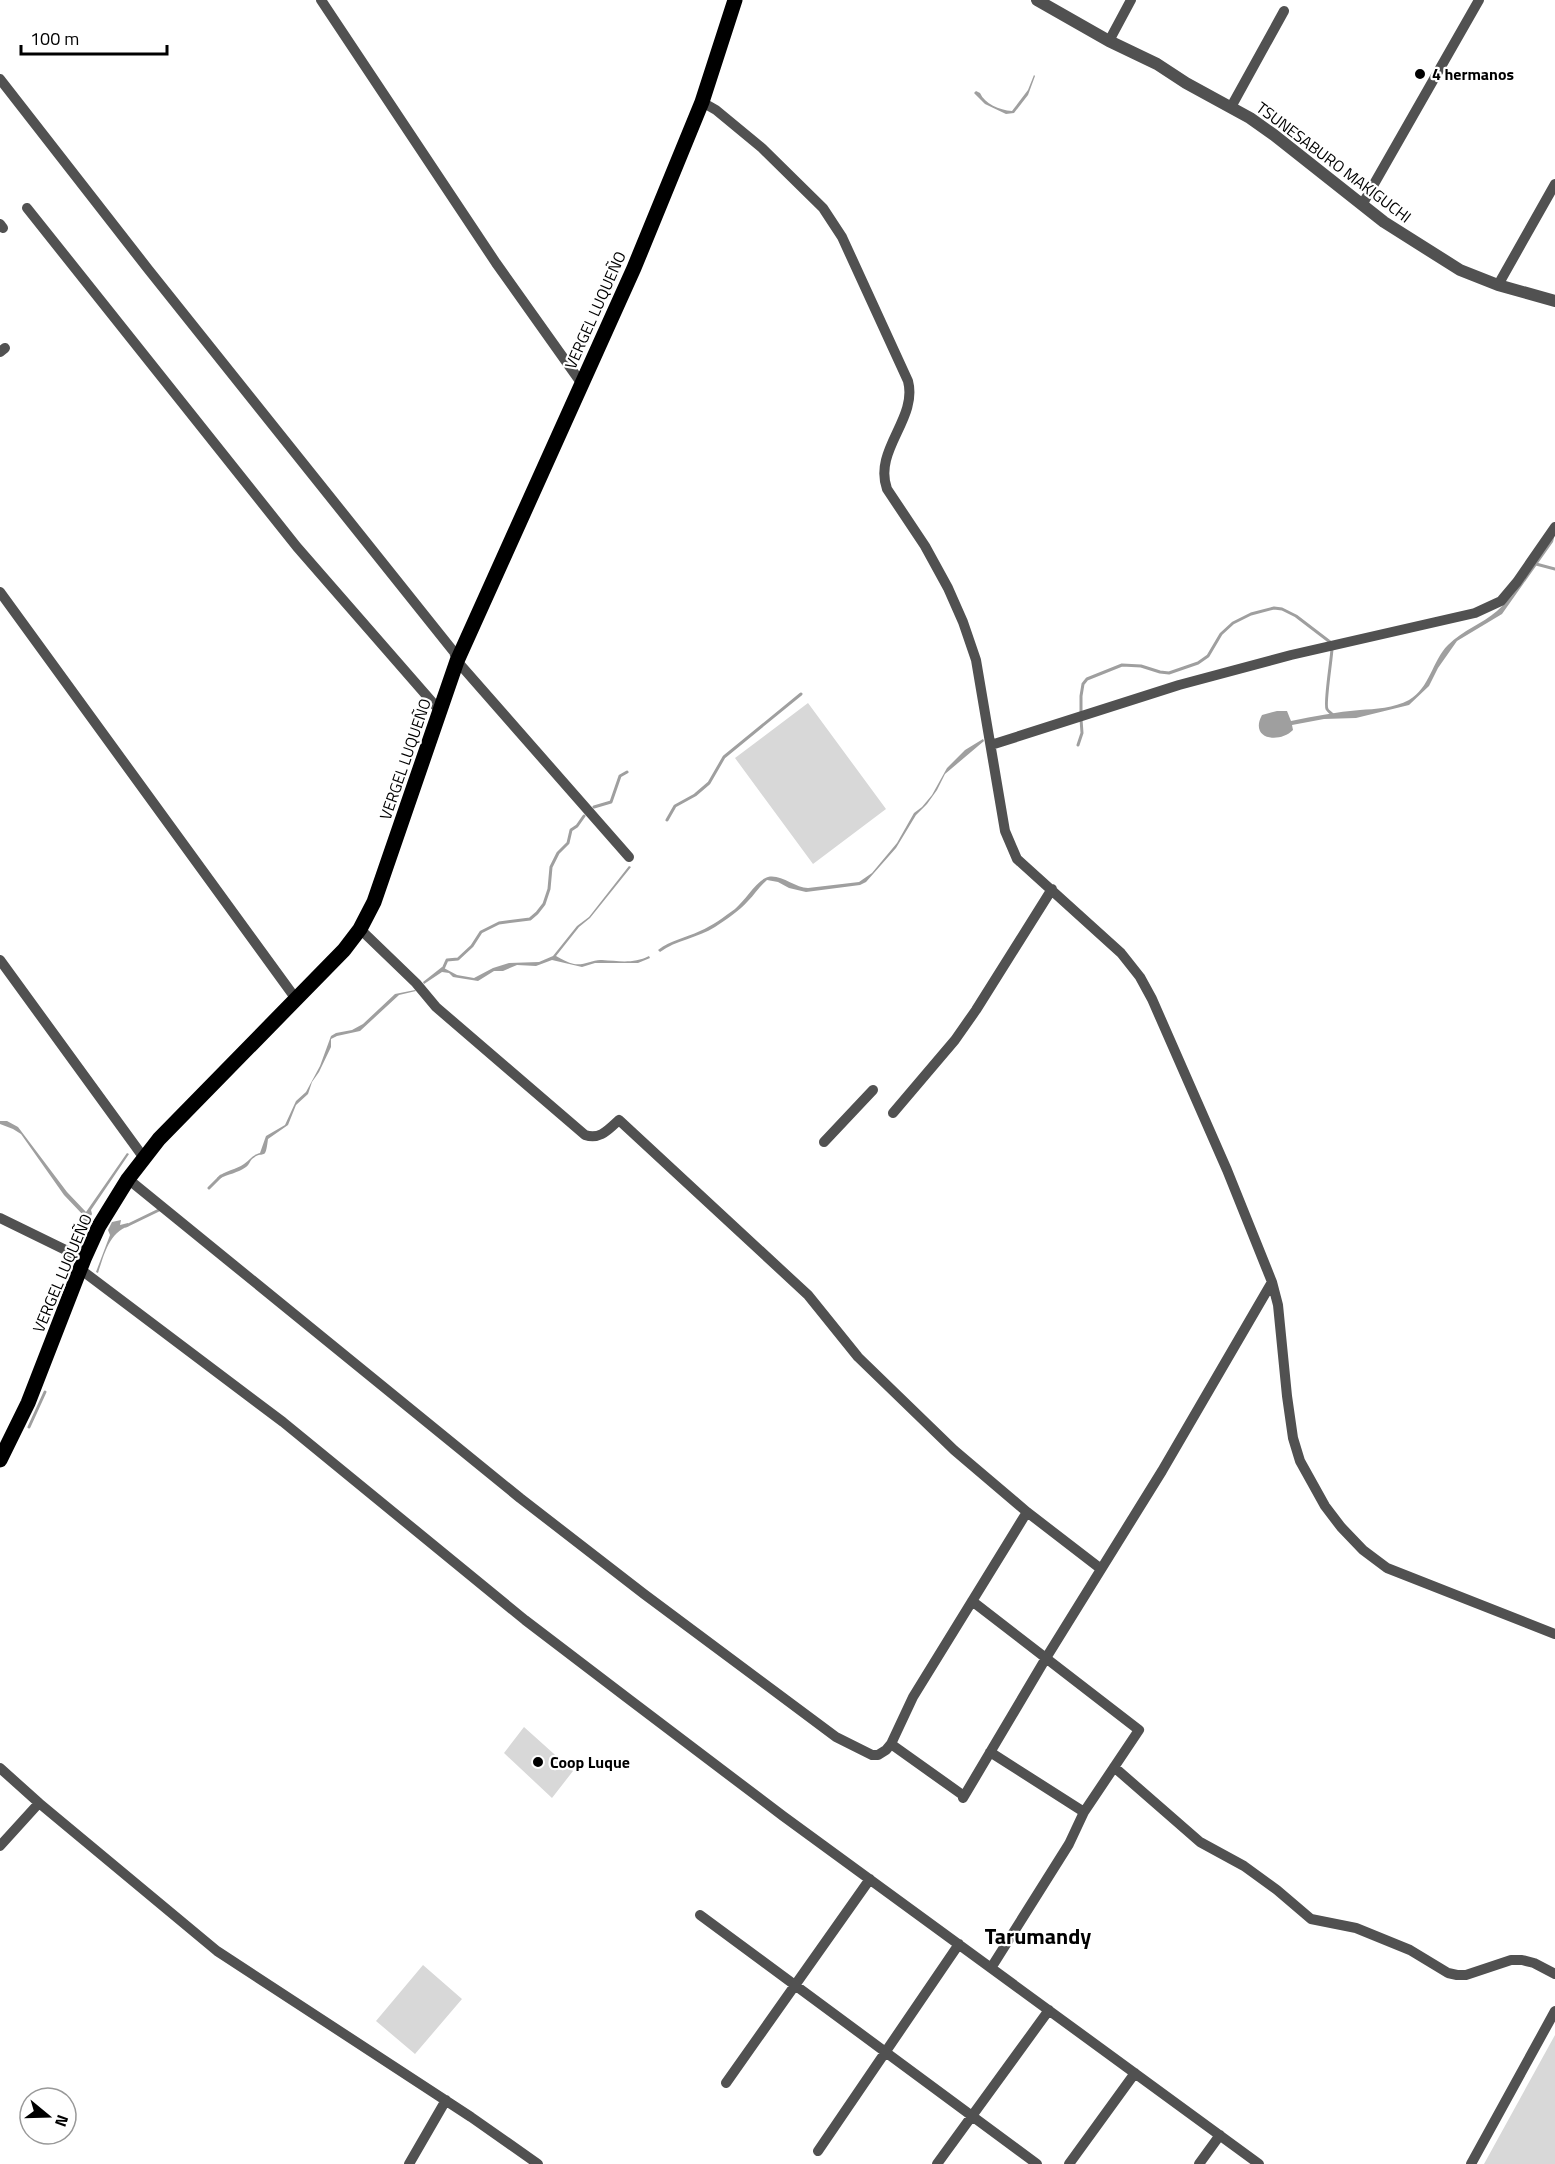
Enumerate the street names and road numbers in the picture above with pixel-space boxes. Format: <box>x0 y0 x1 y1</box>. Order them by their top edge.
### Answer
street label: TSUNESABURO MAKIGUCHI <box>1251 96 1417 228</box>
street label: VERGEL LUQUEÑO <box>558 247 632 373</box>
street label: VERGEL LUQUEÑO <box>373 695 437 823</box>
street label: VERGEL LUQUEÑO <box>26 1210 98 1336</box>

